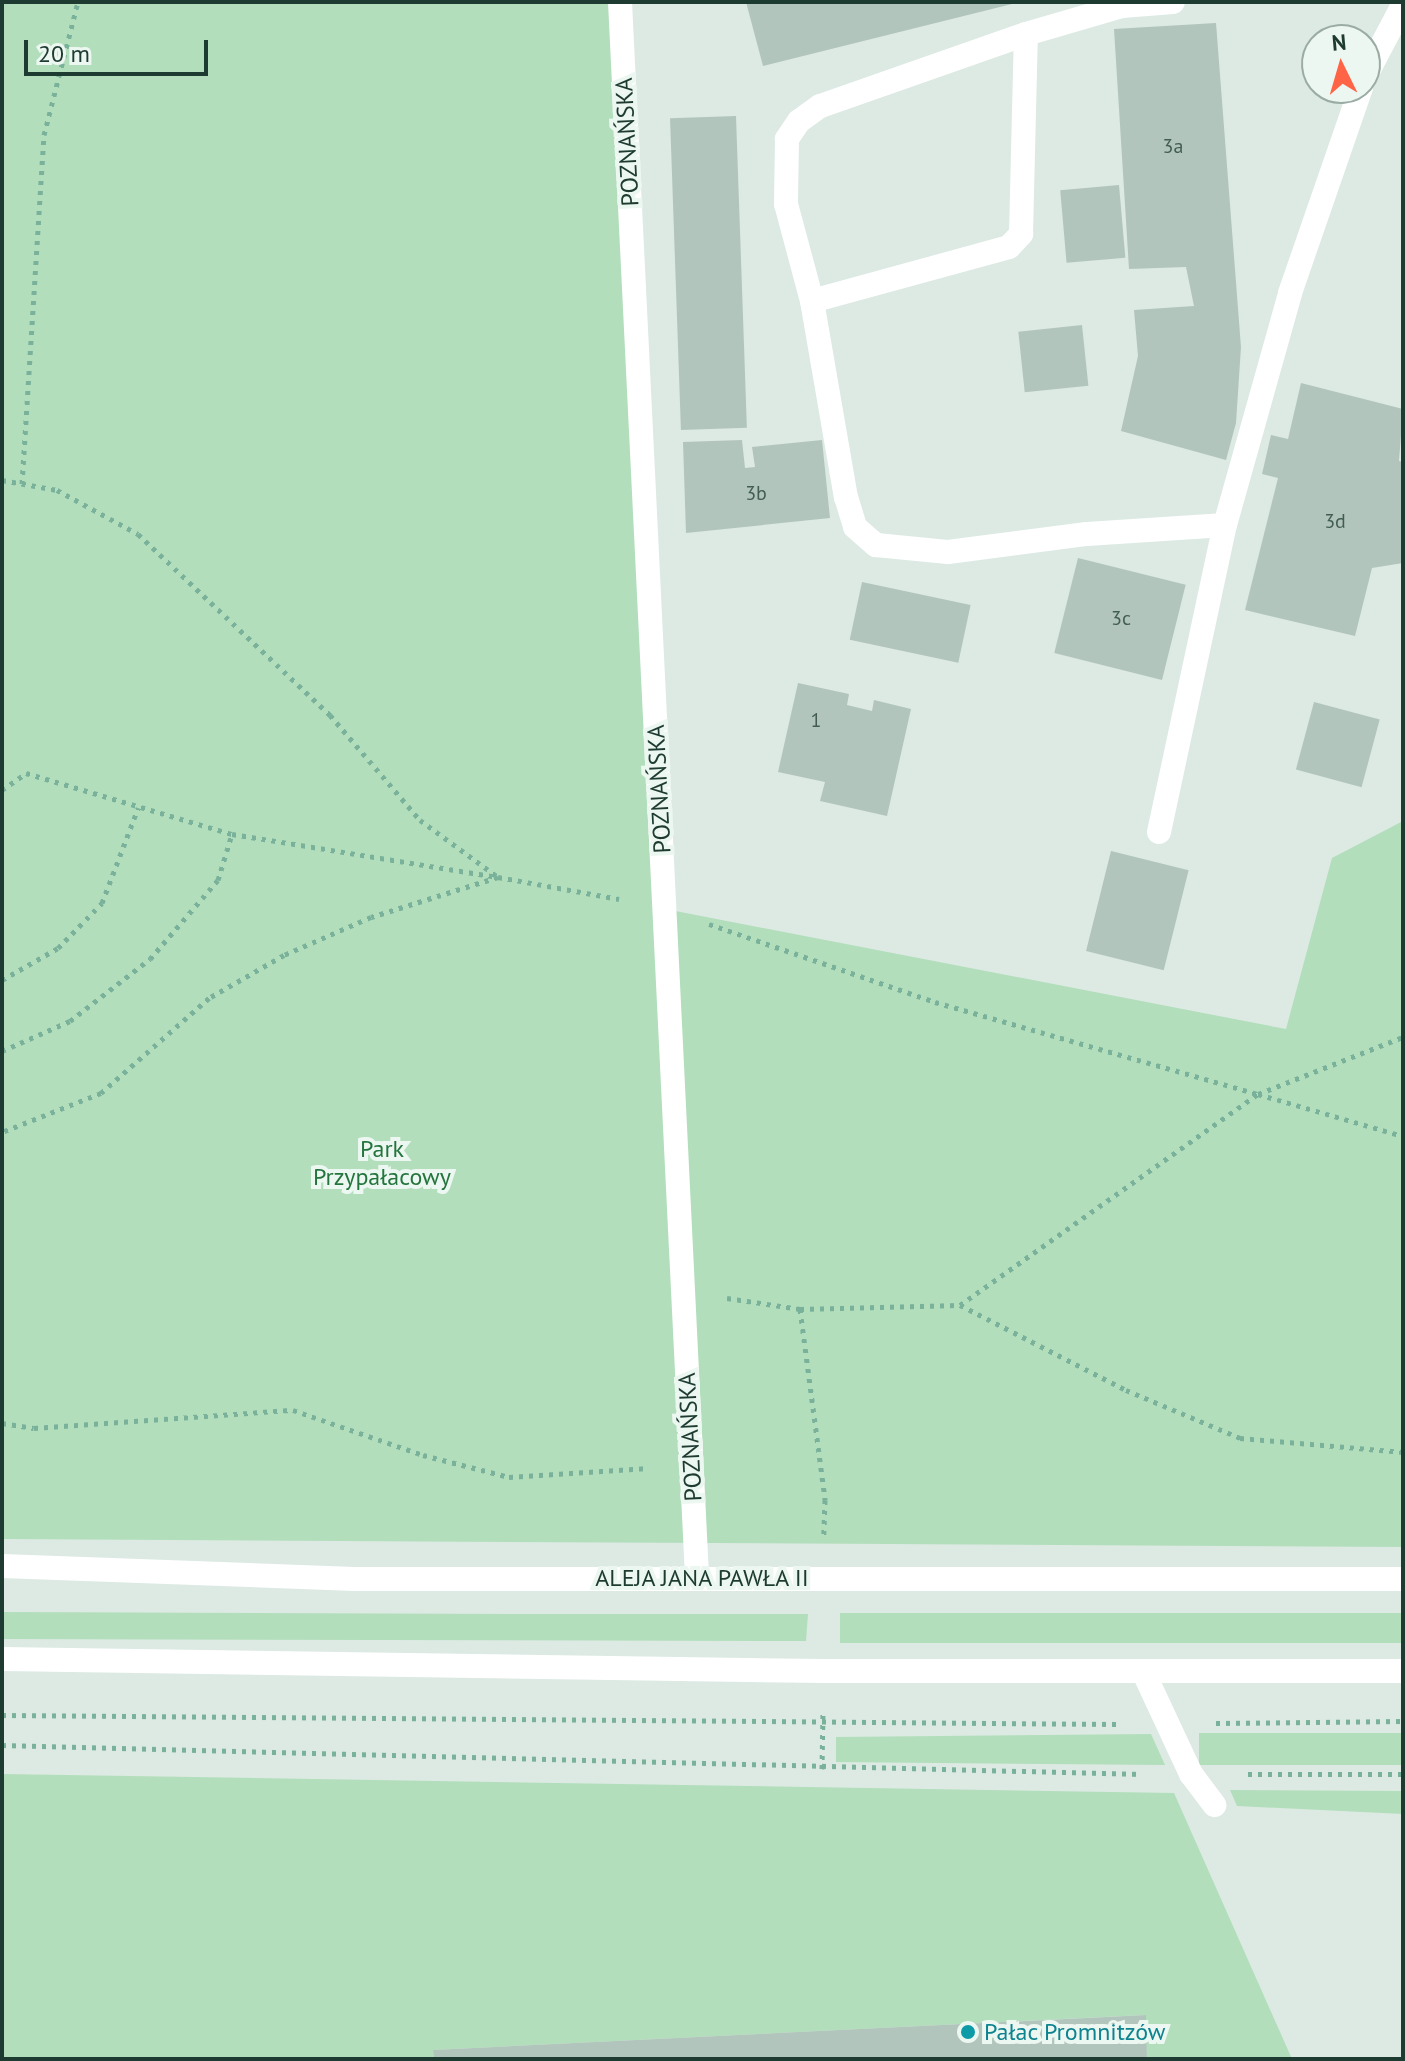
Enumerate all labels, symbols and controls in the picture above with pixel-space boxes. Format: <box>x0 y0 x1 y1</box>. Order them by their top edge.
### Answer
scale bar <box>28 24 212 74</box>
north arrow <box>1301 24 1381 104</box>
text: N <box>1331 28 1348 57</box>
text: 20 m <box>38 38 90 69</box>
street label: POZNAŃSKA <box>609 77 645 207</box>
house number: 3a <box>1163 134 1183 158</box>
house number: 3b <box>745 481 767 505</box>
house number: 3d <box>1324 509 1346 533</box>
house number: 3c <box>1111 606 1131 630</box>
house number: 1 <box>811 708 821 732</box>
street label: POZNAŃSKA <box>641 724 677 854</box>
park label: Park Przypałacowy <box>313 1135 451 1191</box>
street label: POZNAŃSKA <box>672 1372 708 1502</box>
street label: ALEJA JANA PAWŁA II <box>594 1564 810 1592</box>
place label: Pałac Promnitzów <box>984 2018 1166 2046</box>
marker: Pałac Promnitzów <box>959 2023 977 2041</box>

